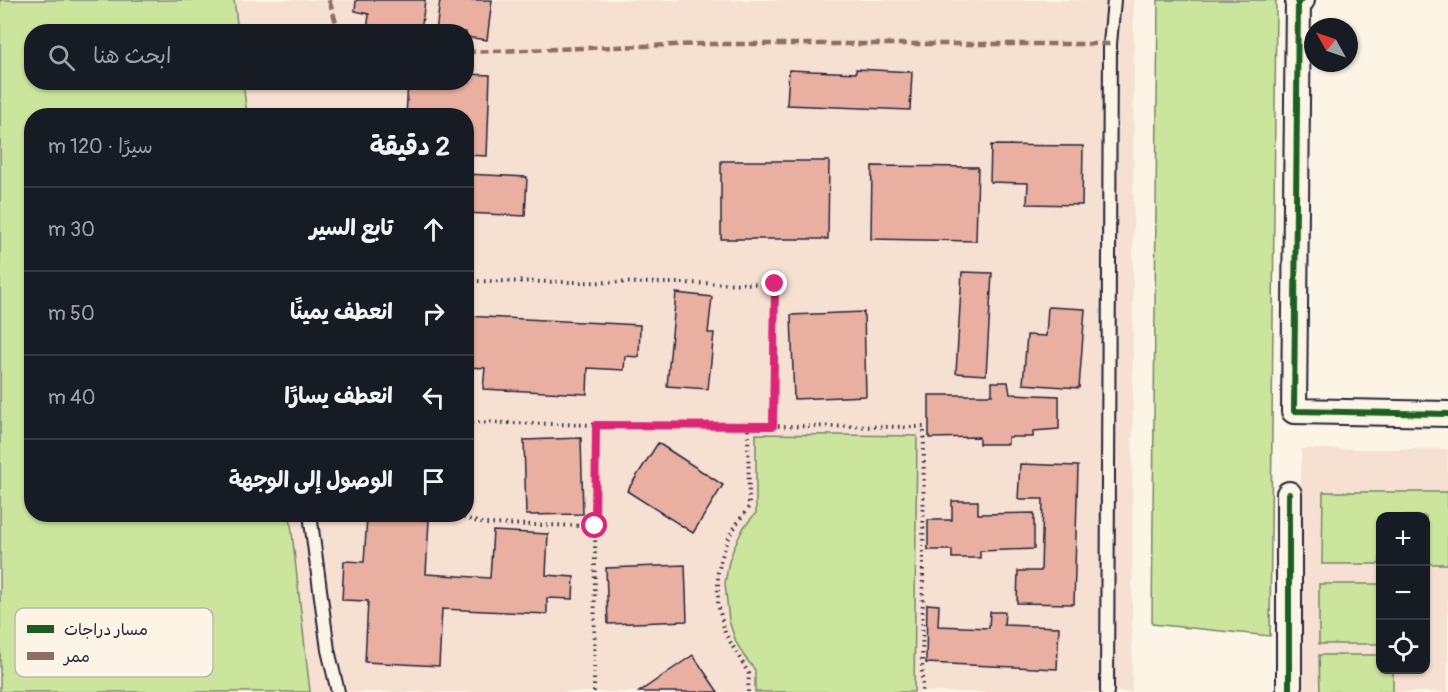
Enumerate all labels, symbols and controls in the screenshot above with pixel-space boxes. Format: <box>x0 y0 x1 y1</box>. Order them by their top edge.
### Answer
north arrow <box>1304 18 1358 72</box>
search box <box>24 24 474 90</box>
icon: search <box>45 41 78 74</box>
text: ابحث هنا <box>93 42 171 70</box>
text: 2 دقيقة <box>370 131 450 163</box>
text: سيرًا · 120 m <box>48 134 153 159</box>
icon: ahead <box>417 213 450 246</box>
text: تابع السير <box>310 214 393 242</box>
text: 30 m <box>48 217 95 242</box>
route end <box>761 270 787 296</box>
icon: right <box>417 297 450 330</box>
text: انعطف يمينًا <box>290 298 393 326</box>
text: 50 m <box>48 301 95 326</box>
icon: left <box>417 381 450 414</box>
text: انعطف يسارًا <box>284 382 393 410</box>
text: 40 m <box>48 385 95 410</box>
icon: arrive <box>417 465 450 498</box>
text: الوصول إلى الوجهة <box>229 466 393 494</box>
route start <box>581 512 607 538</box>
map controls <box>1376 512 1430 674</box>
button: + <box>1376 512 1430 566</box>
button: − <box>1376 566 1430 620</box>
legend <box>15 608 213 677</box>
text: مسار دراجات <box>64 620 148 640</box>
button: locate <box>1376 620 1430 674</box>
text: ممر <box>62 647 90 667</box>

